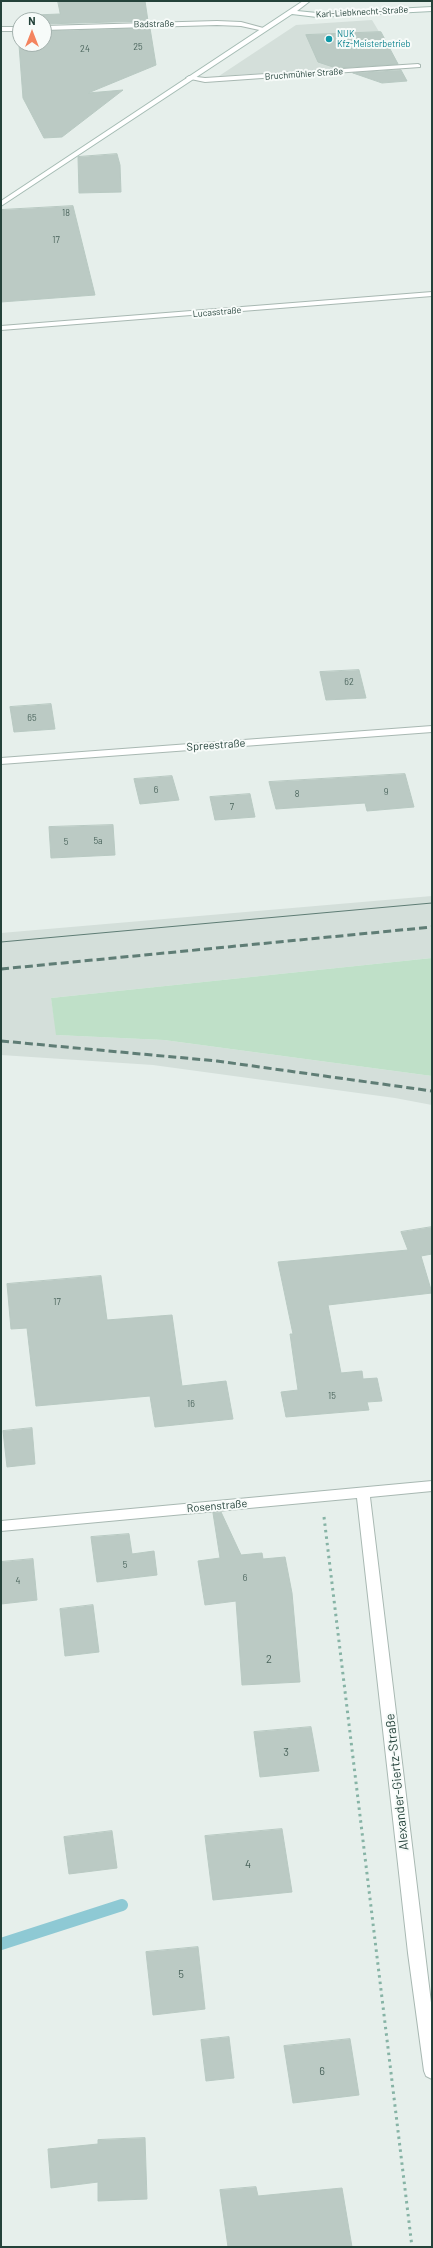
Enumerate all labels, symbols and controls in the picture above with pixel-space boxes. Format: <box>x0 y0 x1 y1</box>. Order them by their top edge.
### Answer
street label: Karl-Liebknecht-Straße <box>315 4 409 20</box>
north arrow <box>12 12 52 52</box>
text: N <box>28 14 36 27</box>
street label: Badstraße <box>134 18 174 30</box>
place label: NUK Kfz-Meisterbetrieb <box>337 29 410 50</box>
marker: NUK Kfz-Meisterbetrieb <box>324 34 334 44</box>
house number: 25 <box>133 42 143 52</box>
house number: 24 <box>80 44 90 54</box>
street label: Bruchmühler Straße <box>264 66 344 82</box>
house number: 18 <box>62 208 70 218</box>
house number: 17 <box>52 235 60 245</box>
street label: Lucasstraße <box>192 304 242 320</box>
house number: 62 <box>344 677 354 687</box>
house number: 65 <box>27 713 37 723</box>
street label: Spreestraße <box>186 736 246 754</box>
house number: 6 <box>154 785 158 795</box>
house number: 9 <box>384 787 388 797</box>
house number: 8 <box>295 789 299 799</box>
house number: 7 <box>230 802 234 812</box>
house number: 5a <box>93 836 103 846</box>
house number: 5 <box>64 837 68 847</box>
house number: 17 <box>53 1297 61 1307</box>
house number: 15 <box>328 1391 336 1401</box>
house number: 16 <box>187 1399 195 1409</box>
street label: Rosenstraße <box>186 1497 248 1515</box>
house number: 5 <box>123 1560 127 1570</box>
house number: 6 <box>243 1573 247 1583</box>
house number: 4 <box>16 1576 20 1586</box>
house number: 2 <box>266 1652 272 1666</box>
street label: Alexander-Giertz-Straße <box>382 1713 412 1851</box>
house number: 3 <box>283 1745 289 1759</box>
house number: 4 <box>245 1857 251 1871</box>
house number: 5 <box>178 1967 184 1981</box>
house number: 6 <box>319 2064 325 2078</box>

